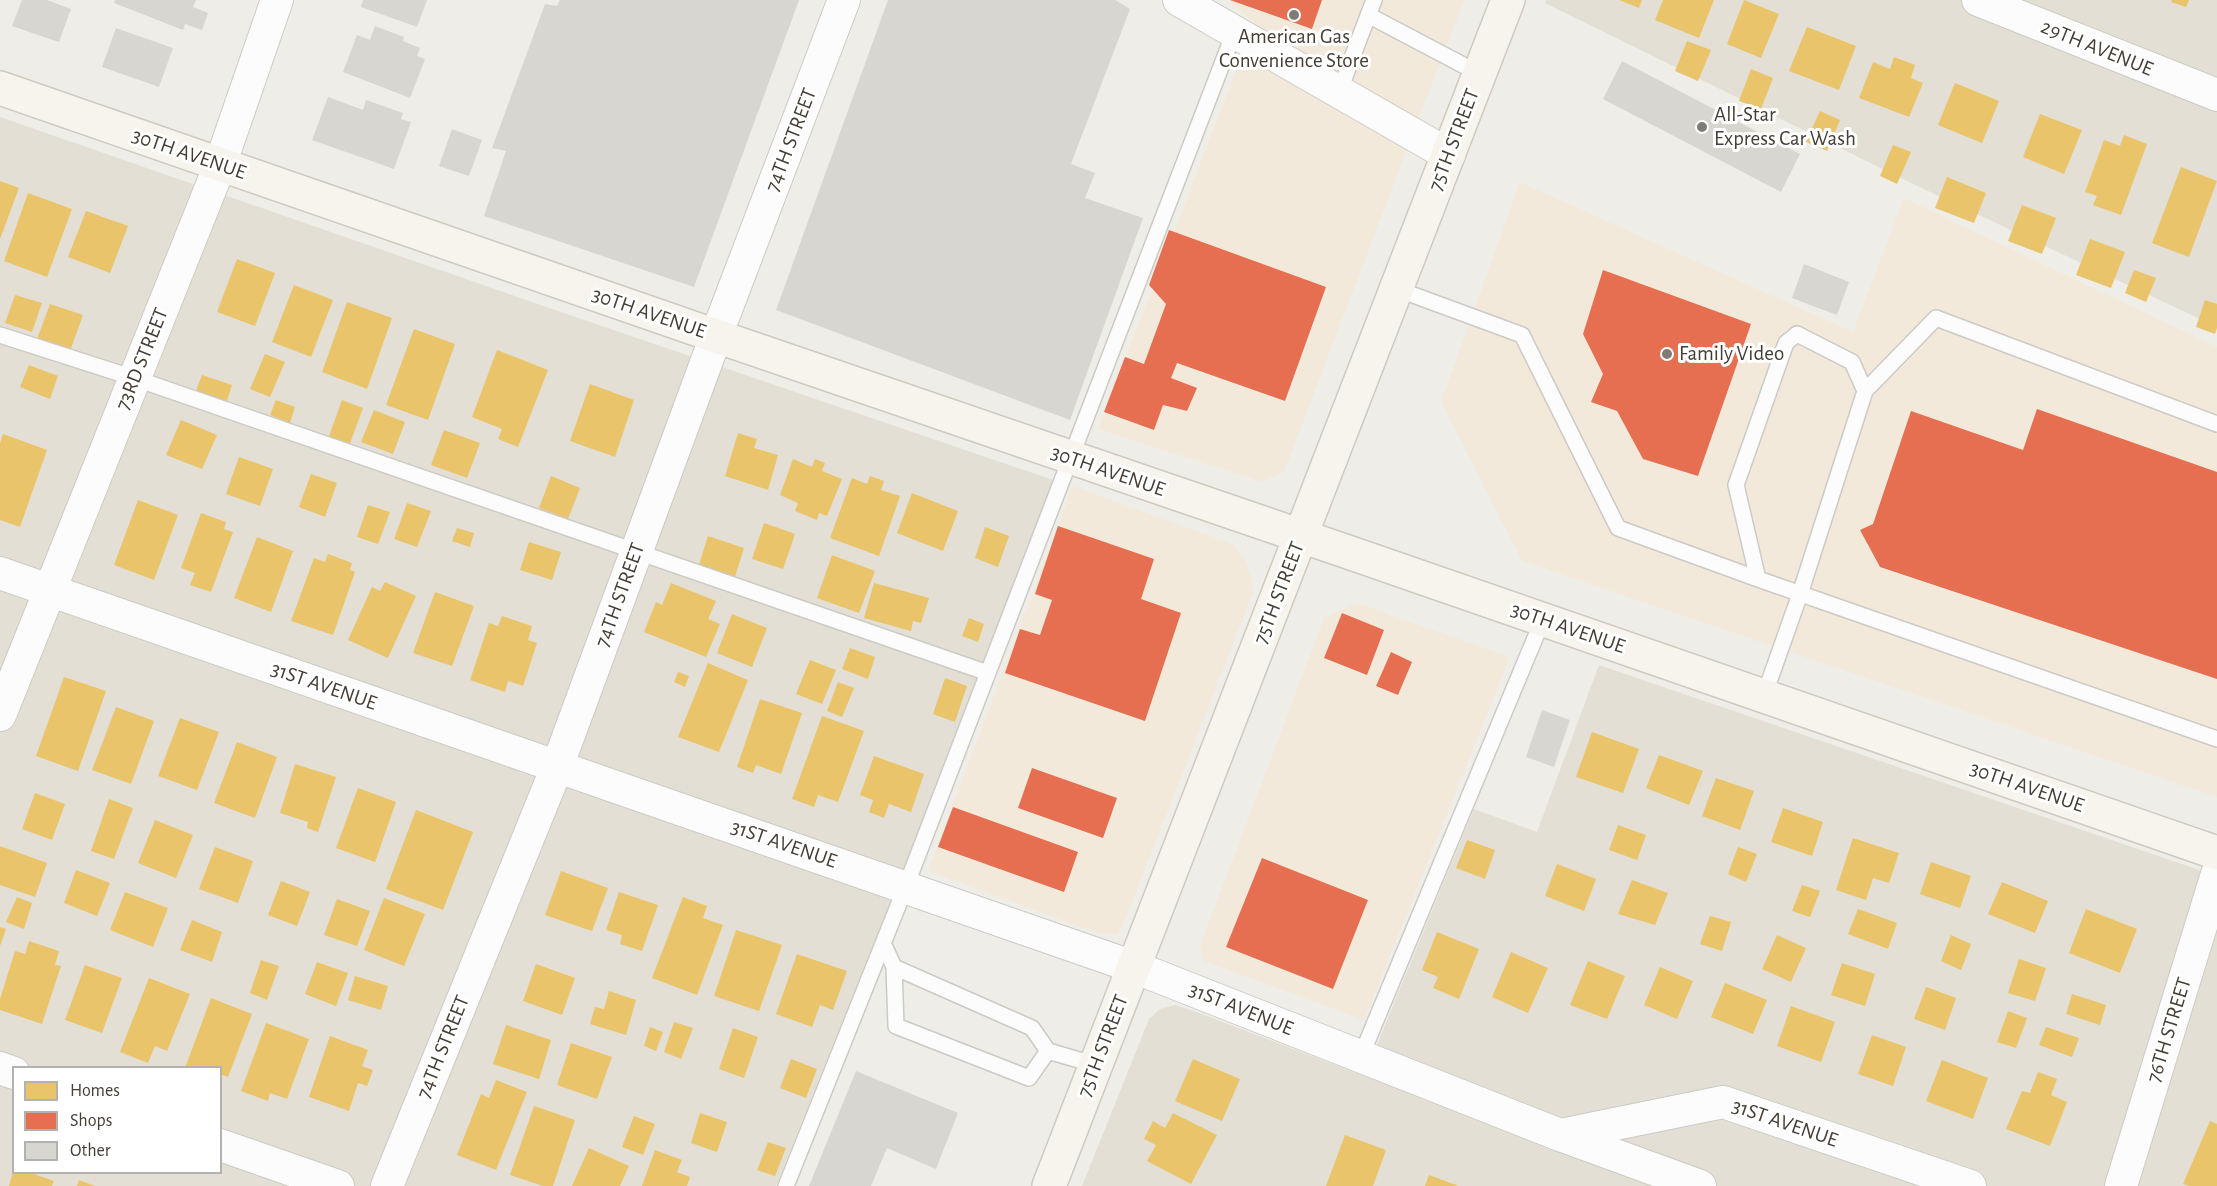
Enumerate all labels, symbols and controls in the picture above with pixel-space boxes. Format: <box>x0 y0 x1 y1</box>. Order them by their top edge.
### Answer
marker: American Gas Convenience Store <box>1287 8 1301 22</box>
street label: 29TH AVENUE <box>2037 14 2157 82</box>
place label: American Gas Convenience Store <box>1219 24 1369 74</box>
street label: 74TH STREET <box>760 85 822 195</box>
street label: 75TH STREET <box>1423 85 1485 195</box>
place label: All-Star Express Car Wash <box>1714 102 1856 152</box>
marker: All-Star Express Car Wash <box>1695 120 1709 134</box>
street label: 30TH AVENUE <box>129 123 249 185</box>
street label: 30TH AVENUE <box>589 282 709 344</box>
street label: 73RD STREET <box>110 304 174 414</box>
place label: Family Video <box>1679 341 1784 367</box>
marker: Family Video <box>1660 347 1674 361</box>
street label: 30TH AVENUE <box>1048 440 1168 502</box>
street label: 75TH STREET <box>1248 538 1310 648</box>
street label: 74TH STREET <box>590 539 650 651</box>
street label: 30TH AVENUE <box>1508 597 1628 659</box>
street label: 31ST AVENUE <box>268 656 380 716</box>
street label: 30TH AVENUE <box>1967 756 2087 818</box>
street label: 31ST AVENUE <box>728 814 840 874</box>
street label: 76TH STREET <box>2141 974 2197 1086</box>
street label: 31ST AVENUE <box>1185 977 1297 1041</box>
street label: 75TH STREET <box>1072 991 1134 1101</box>
street label: 74TH STREET <box>411 992 475 1102</box>
legend <box>12 1066 222 1174</box>
text: Homes <box>70 1082 120 1100</box>
street label: 31ST AVENUE <box>1729 1093 1841 1153</box>
text: Shops <box>70 1112 112 1130</box>
text: Other <box>70 1142 111 1160</box>

